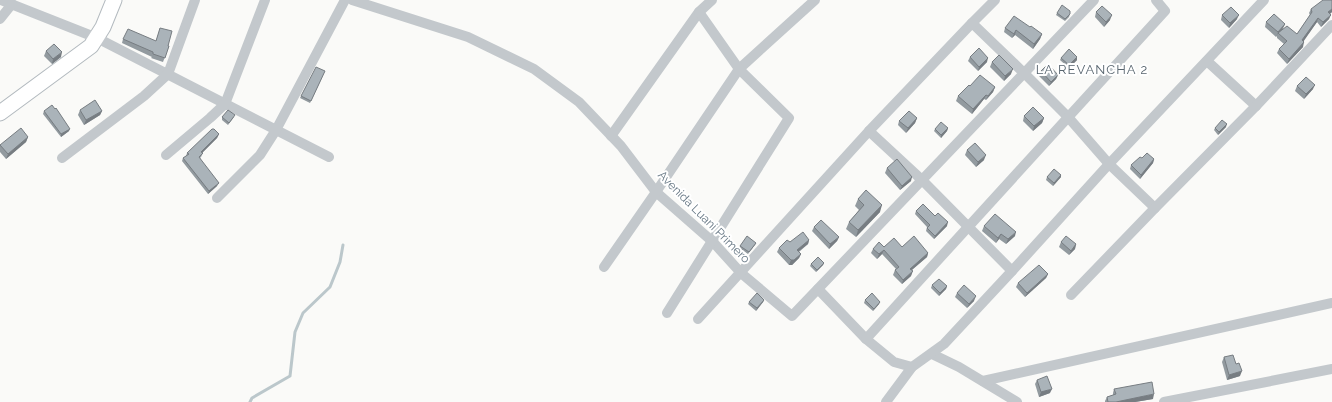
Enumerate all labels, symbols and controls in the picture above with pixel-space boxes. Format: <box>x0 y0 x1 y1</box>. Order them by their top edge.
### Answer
district label: LA REVANCHA 2 <box>1036 62 1148 77</box>
street label: Avenida Luani Primero <box>655 168 753 266</box>

